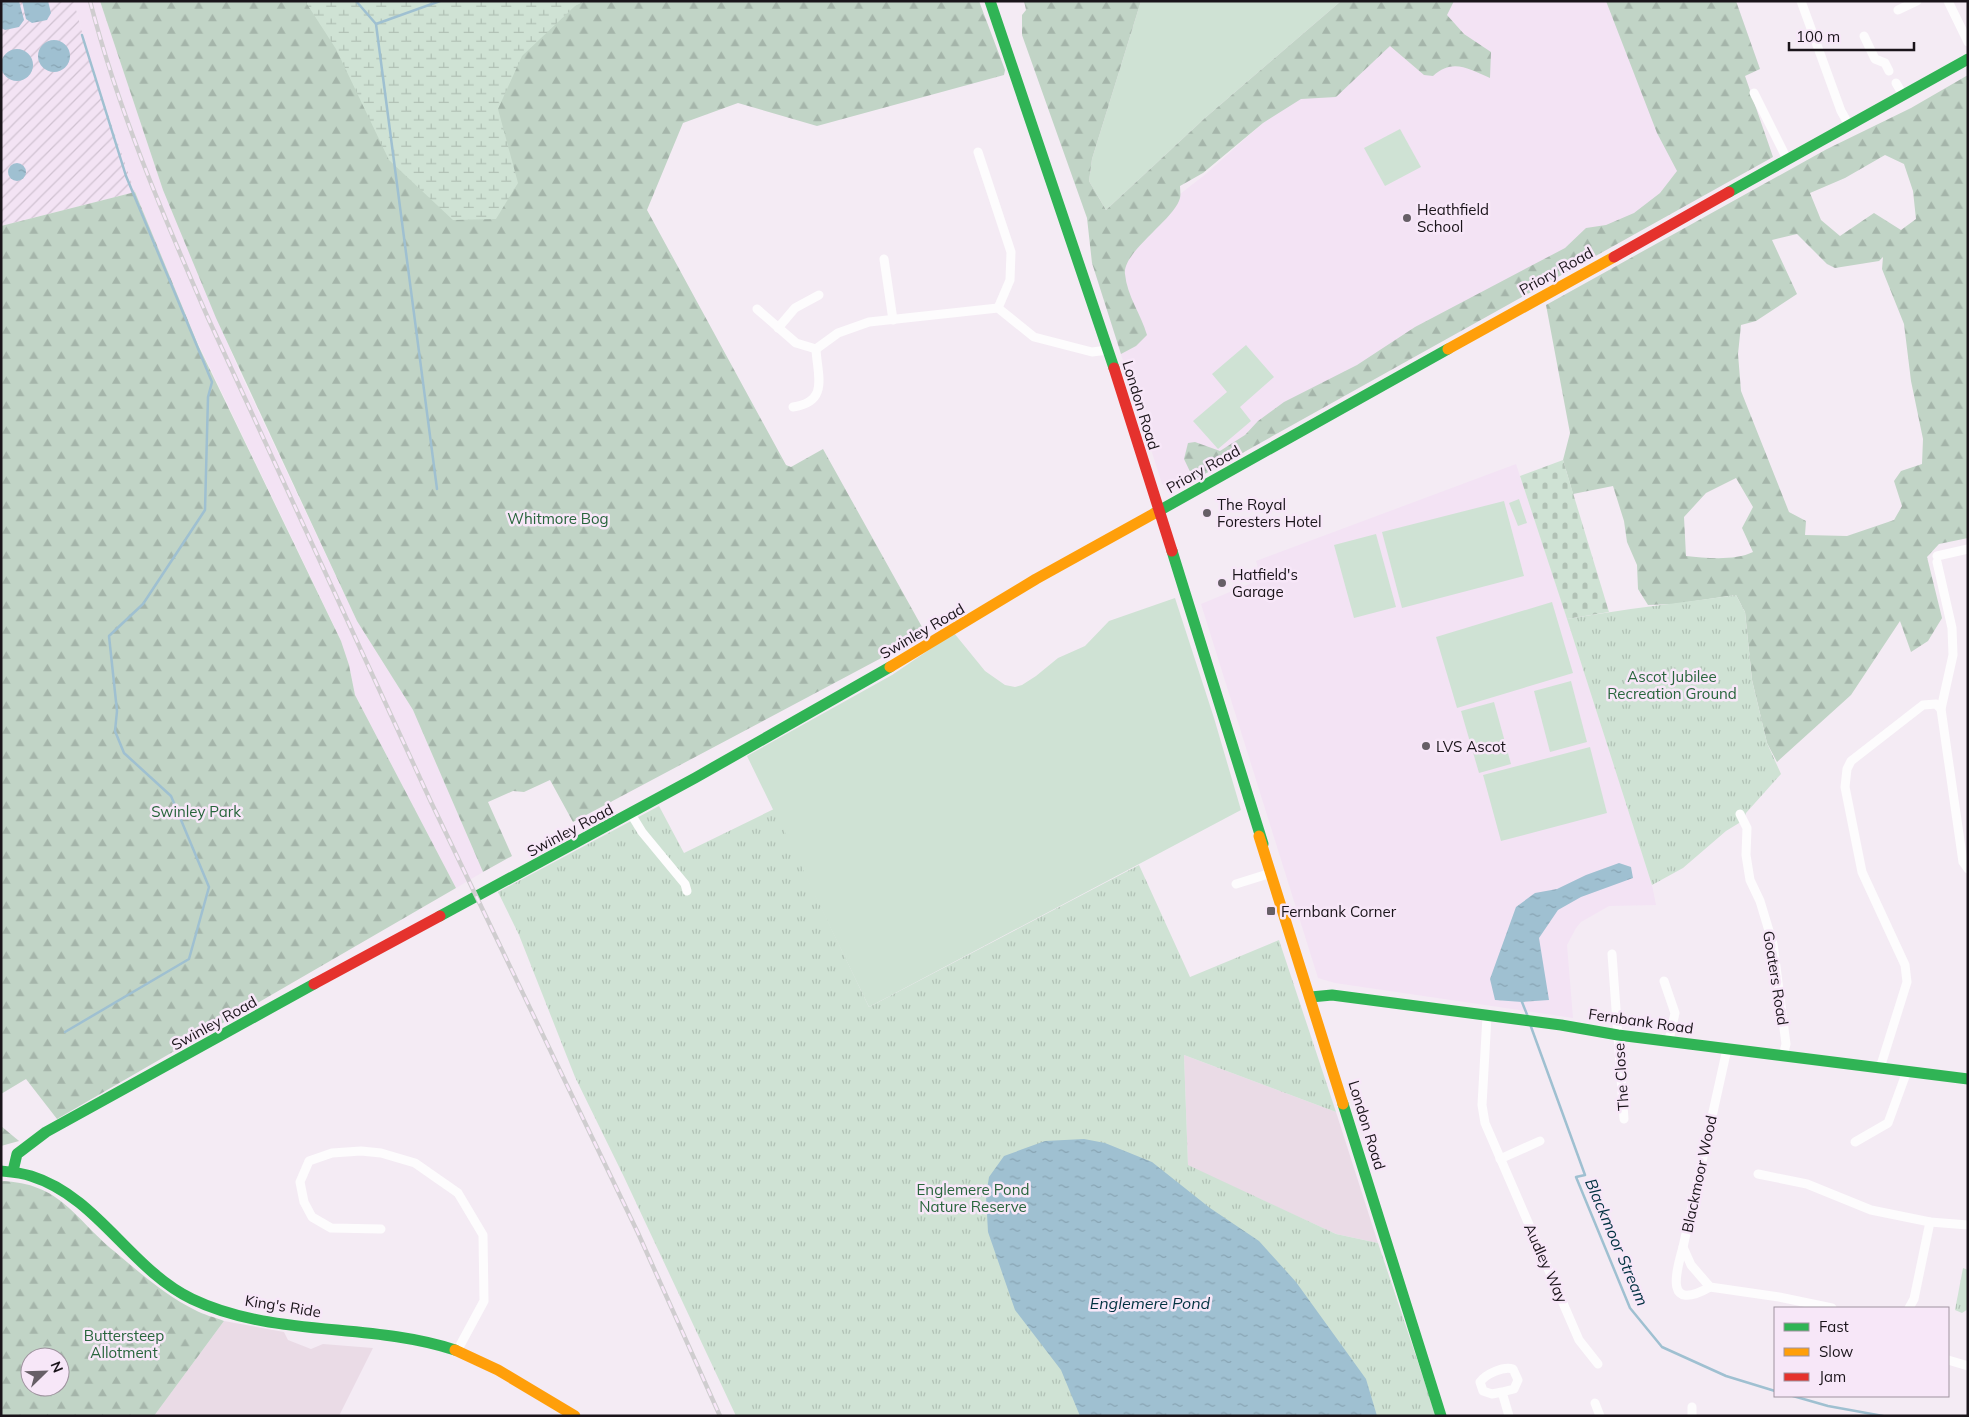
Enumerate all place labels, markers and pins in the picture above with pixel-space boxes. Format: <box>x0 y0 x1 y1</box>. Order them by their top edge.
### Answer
place label: Heathfield School <box>1417 200 1489 236</box>
marker: Heathfield School <box>1401 212 1413 224</box>
place label: The Royal Foresters Hotel <box>1217 495 1322 531</box>
marker: The Royal Foresters Hotel <box>1201 507 1213 519</box>
place label: Hatfield's Garage <box>1232 565 1298 601</box>
marker: Hatfield's Garage <box>1216 577 1228 589</box>
place label: LVS Ascot <box>1436 737 1506 756</box>
marker: LVS Ascot <box>1420 740 1432 752</box>
place label: Fernbank Corner <box>1281 902 1397 921</box>
marker: Fernbank Corner <box>1265 905 1277 917</box>

